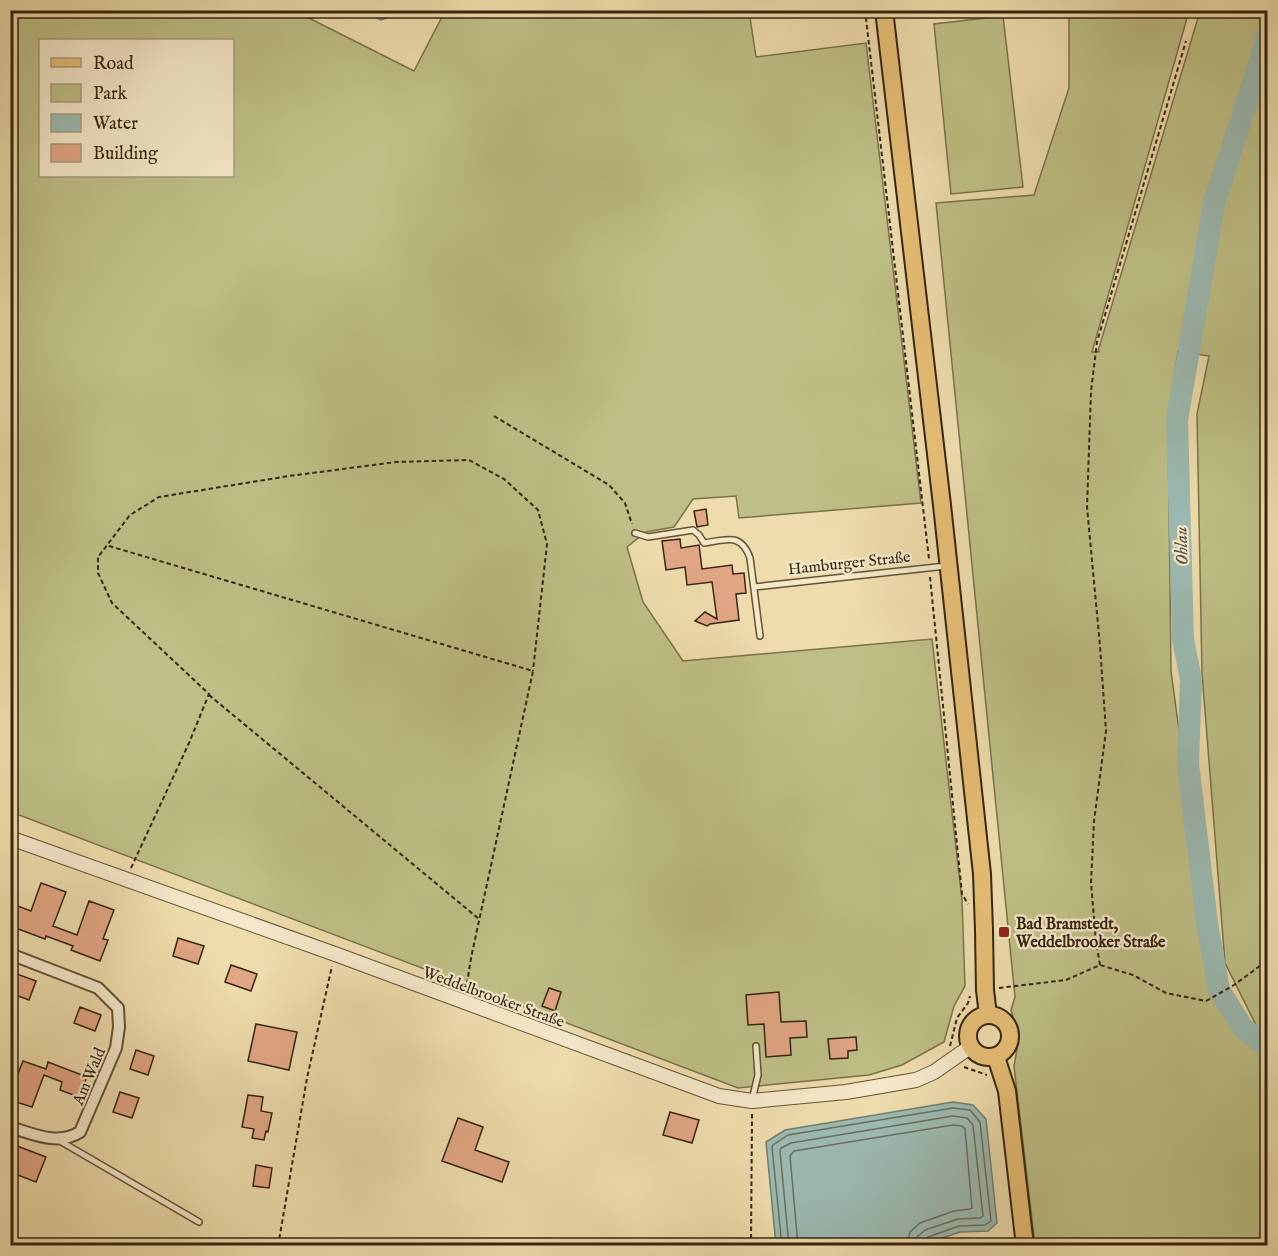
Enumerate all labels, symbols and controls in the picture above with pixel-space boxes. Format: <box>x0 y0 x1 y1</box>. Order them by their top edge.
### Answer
legend <box>39 39 234 177</box>
text: Road <box>93 53 134 76</box>
text: Park <box>93 83 128 106</box>
text: Water <box>93 113 138 136</box>
text: Building <box>93 143 158 166</box>
water label: Ohlau <box>1170 526 1195 566</box>
street label: Hamburger Straße <box>787 548 911 580</box>
place label: Bad Bramstedt, Weddelbrooker Straße <box>1015 915 1166 953</box>
marker: Bad Bramstedt, Weddelbrooker Straße <box>997 925 1011 939</box>
street label: Weddelbrooker Straße <box>420 963 567 1033</box>
street label: Am Wald <box>68 1045 111 1110</box>

